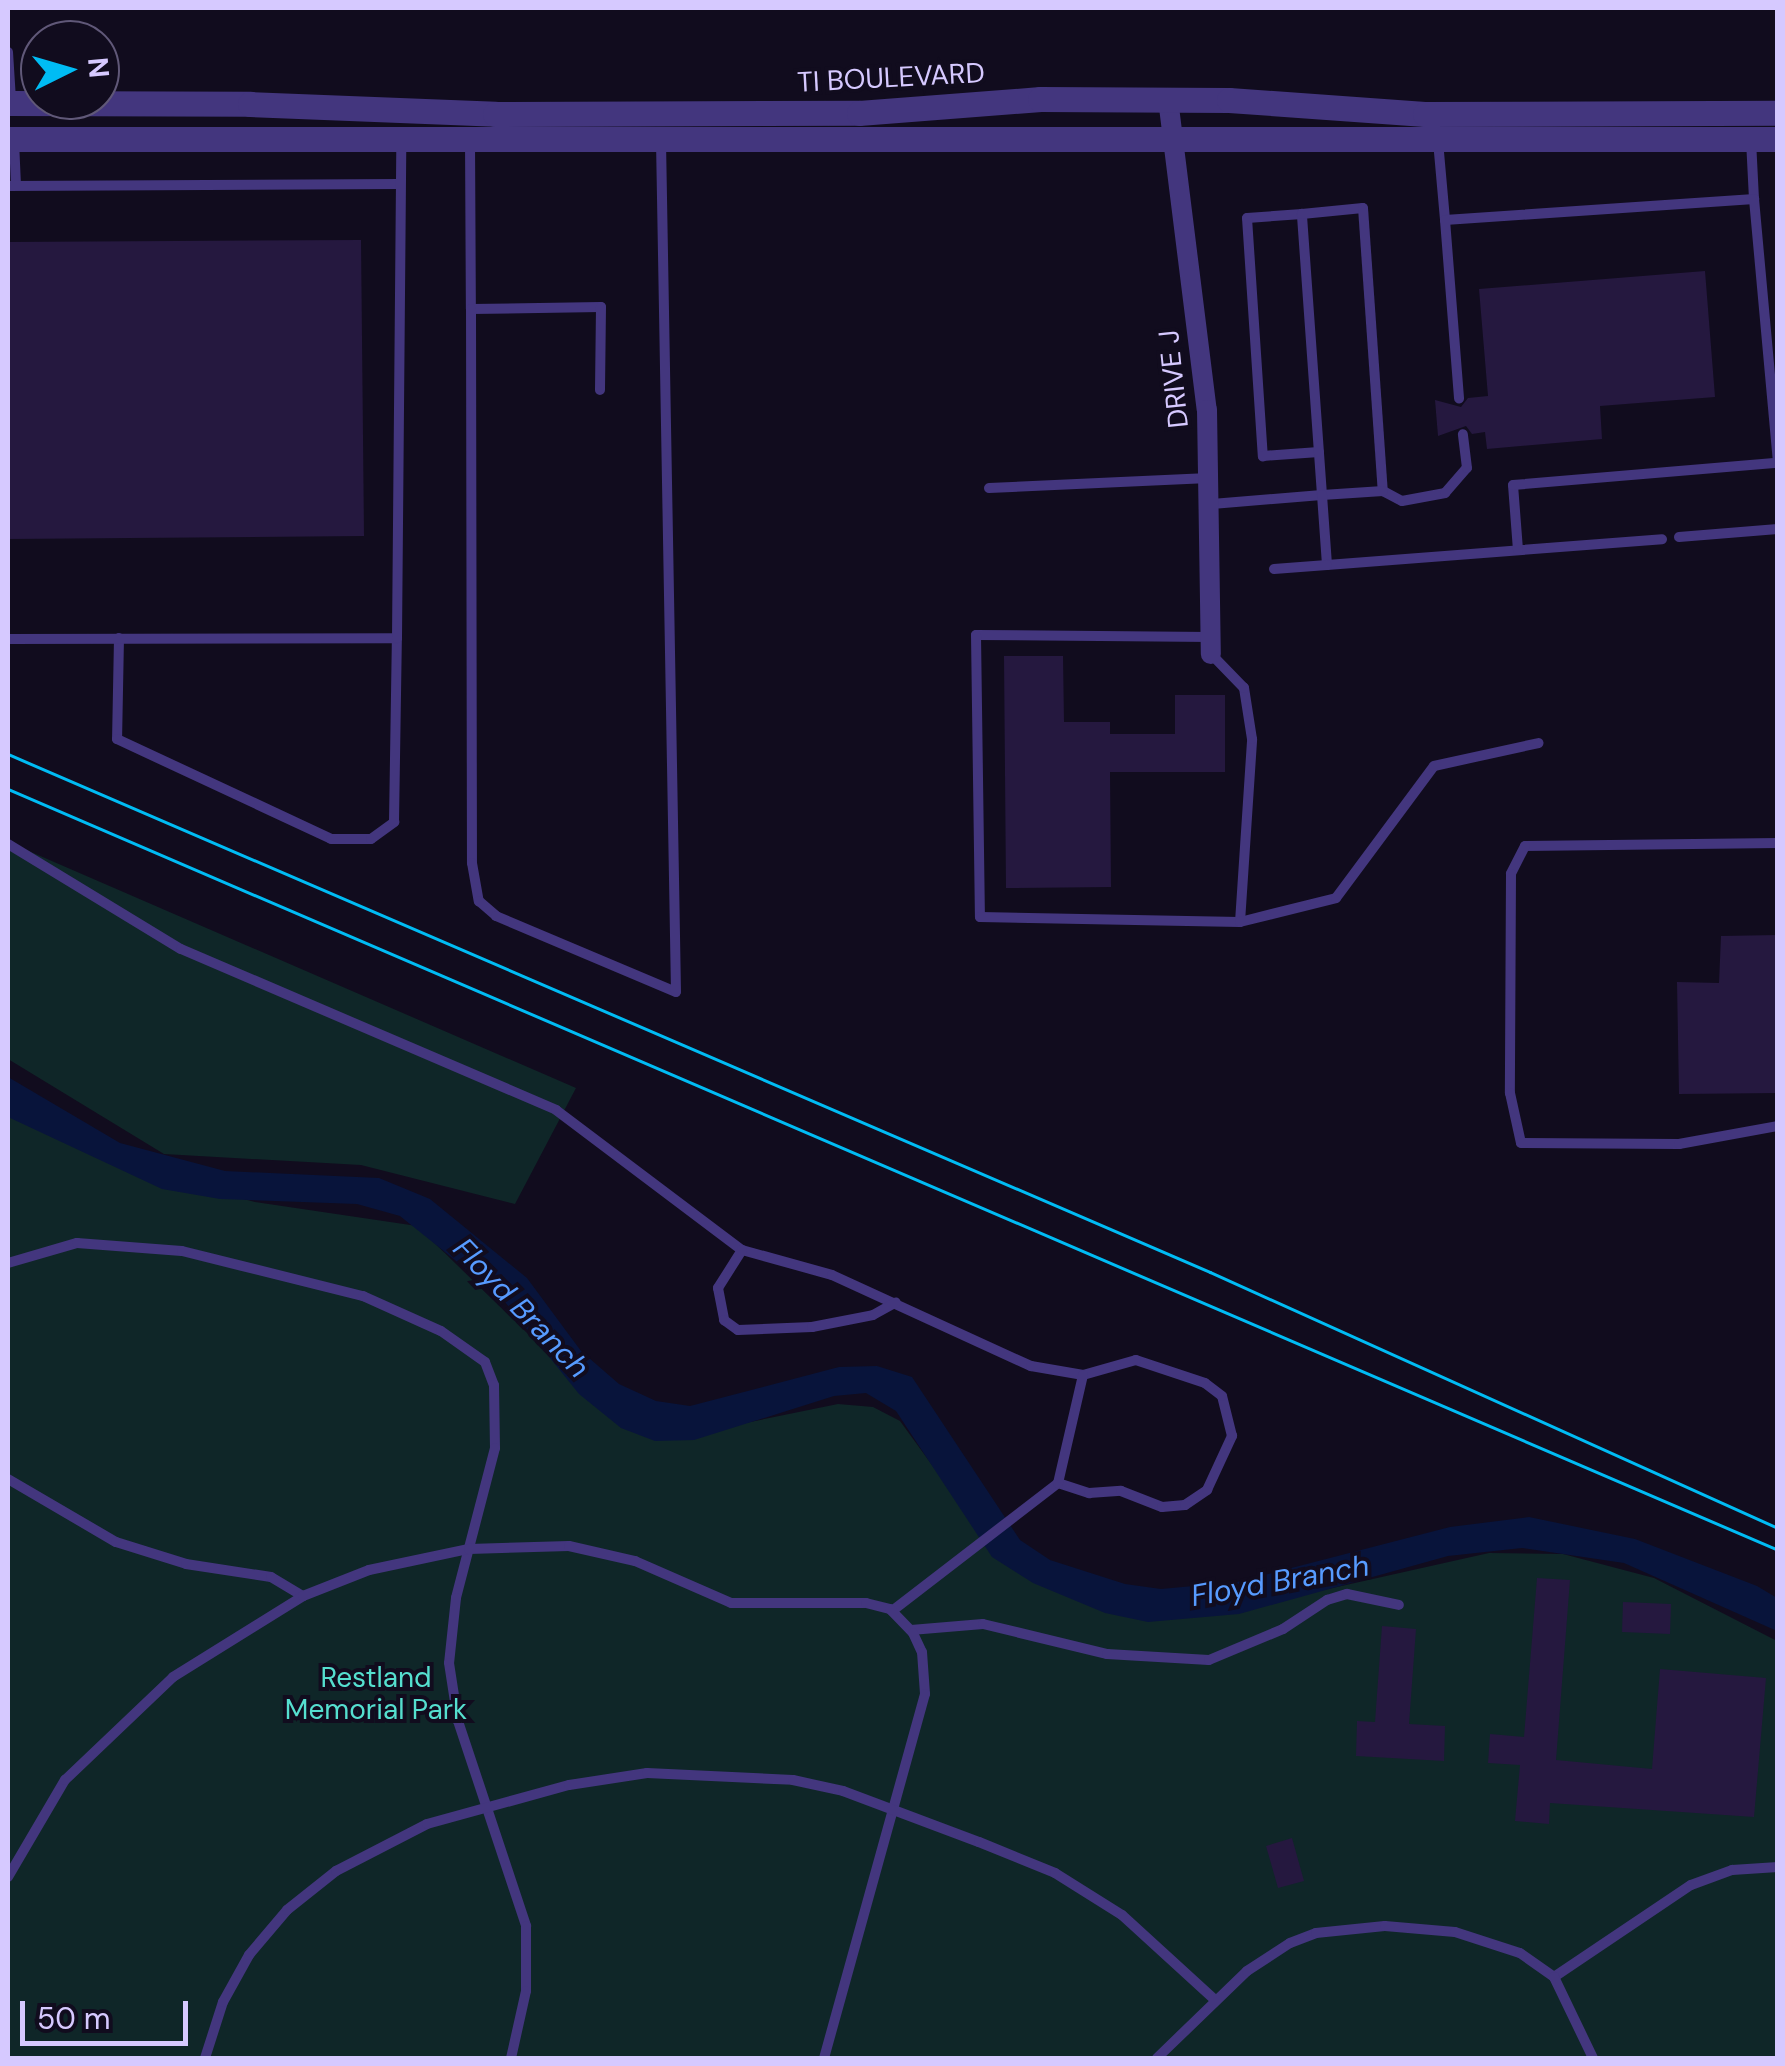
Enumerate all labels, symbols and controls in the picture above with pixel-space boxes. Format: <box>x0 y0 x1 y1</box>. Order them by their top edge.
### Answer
north arrow <box>20 20 120 120</box>
text: N <box>79 56 118 79</box>
street label: TI BOULEVARD <box>796 56 986 100</box>
street label: DRIVE J <box>1152 328 1196 430</box>
water label: Floyd Branch <box>445 1231 597 1385</box>
water label: Floyd Branch <box>1188 1548 1372 1614</box>
park label: Restland Memorial Park <box>285 1661 467 1727</box>
scale bar <box>25 1981 192 2043</box>
text: 50 m <box>37 1999 111 2038</box>

